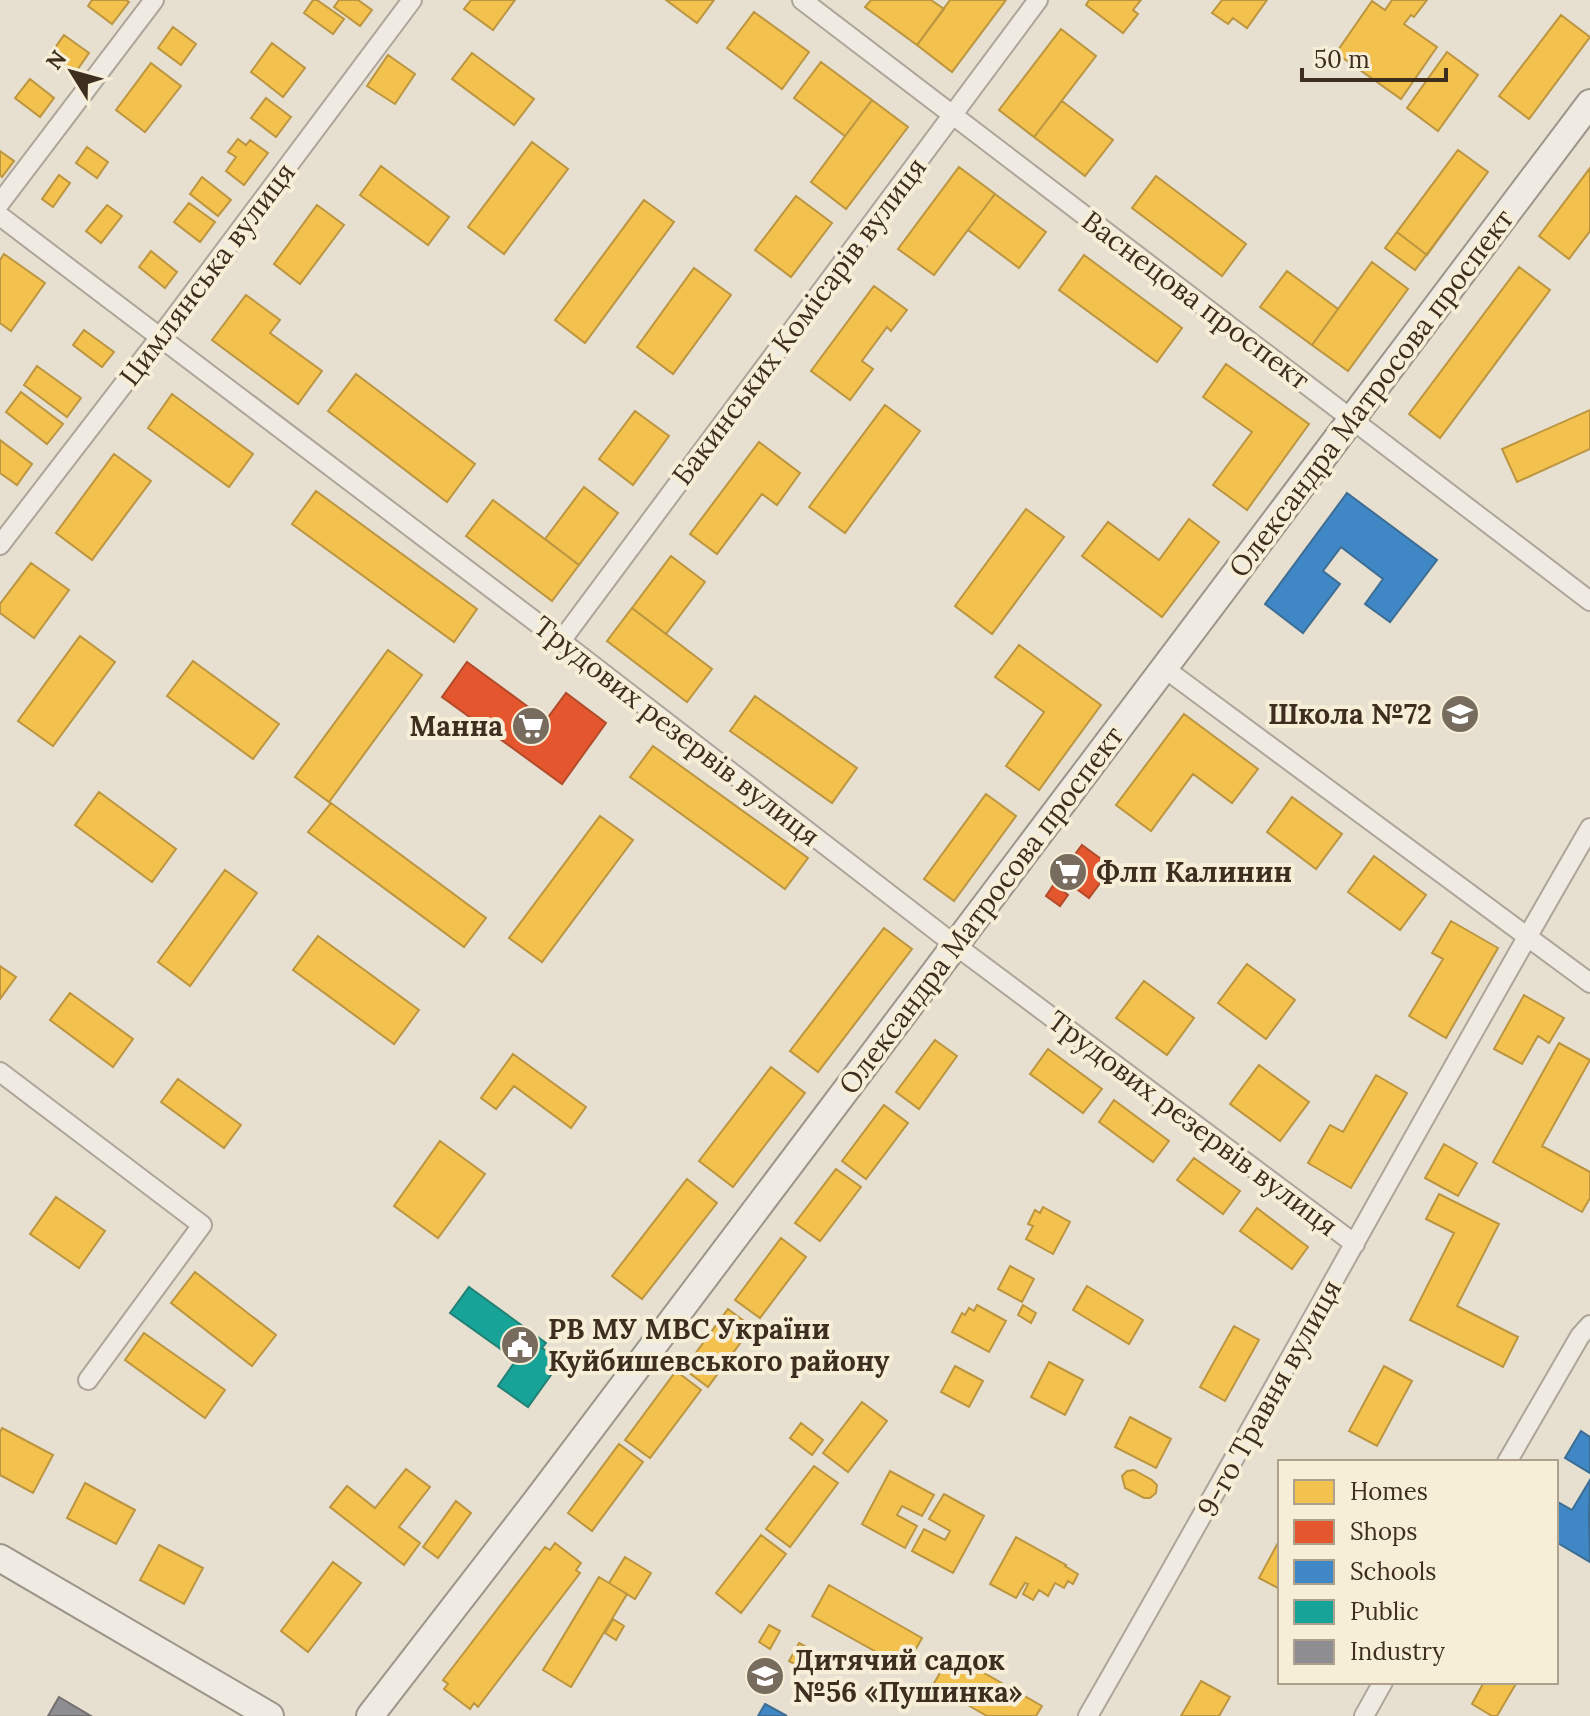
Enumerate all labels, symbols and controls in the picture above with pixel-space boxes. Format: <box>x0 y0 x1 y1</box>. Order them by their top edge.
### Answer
north arrow <box>32 32 112 112</box>
scale bar <box>1302 32 1446 82</box>
text: 50 m <box>1314 44 1370 75</box>
text: N <box>40 45 72 75</box>
street label: Бакинських Комісарів вулиця <box>664 150 934 492</box>
street label: Цимлянська вулиця <box>111 155 303 393</box>
street label: Олександра Матросова проспект <box>1221 202 1521 584</box>
street label: Васнецова проспект <box>1075 203 1317 397</box>
street label: Трудових резервів вулиця <box>527 608 827 854</box>
school or university icon: Школа №72 <box>1439 693 1481 735</box>
place label: Школа №72 <box>1268 696 1432 732</box>
supermarket icon: Манна <box>510 705 552 747</box>
place label: Манна <box>409 708 503 744</box>
street label: Олександра Матросова проспект <box>831 719 1131 1101</box>
supermarket icon: Флп Калинин <box>1047 851 1089 893</box>
place label: Флп Калинин <box>1096 854 1292 890</box>
street label: Трудових резервів вулиця <box>1041 1002 1345 1244</box>
street label: 9-го Травня вулиця <box>1189 1273 1349 1523</box>
place label: РВ МУ МВС України Куйбишевського району <box>548 1311 890 1379</box>
public building icon: РВ МУ МВС України Куйбишевського району <box>499 1324 541 1366</box>
legend <box>1278 1460 1558 1684</box>
text: Homes <box>1350 1476 1428 1507</box>
text: Shops <box>1350 1516 1417 1547</box>
text: Schools <box>1350 1556 1436 1587</box>
text: Public <box>1350 1596 1419 1627</box>
text: Industry <box>1350 1636 1445 1667</box>
place label: Дитячий садок №56 «Пушинка» <box>793 1642 1023 1710</box>
school or university icon: Дитячий садок №56 «Пушинка» <box>744 1655 786 1697</box>

